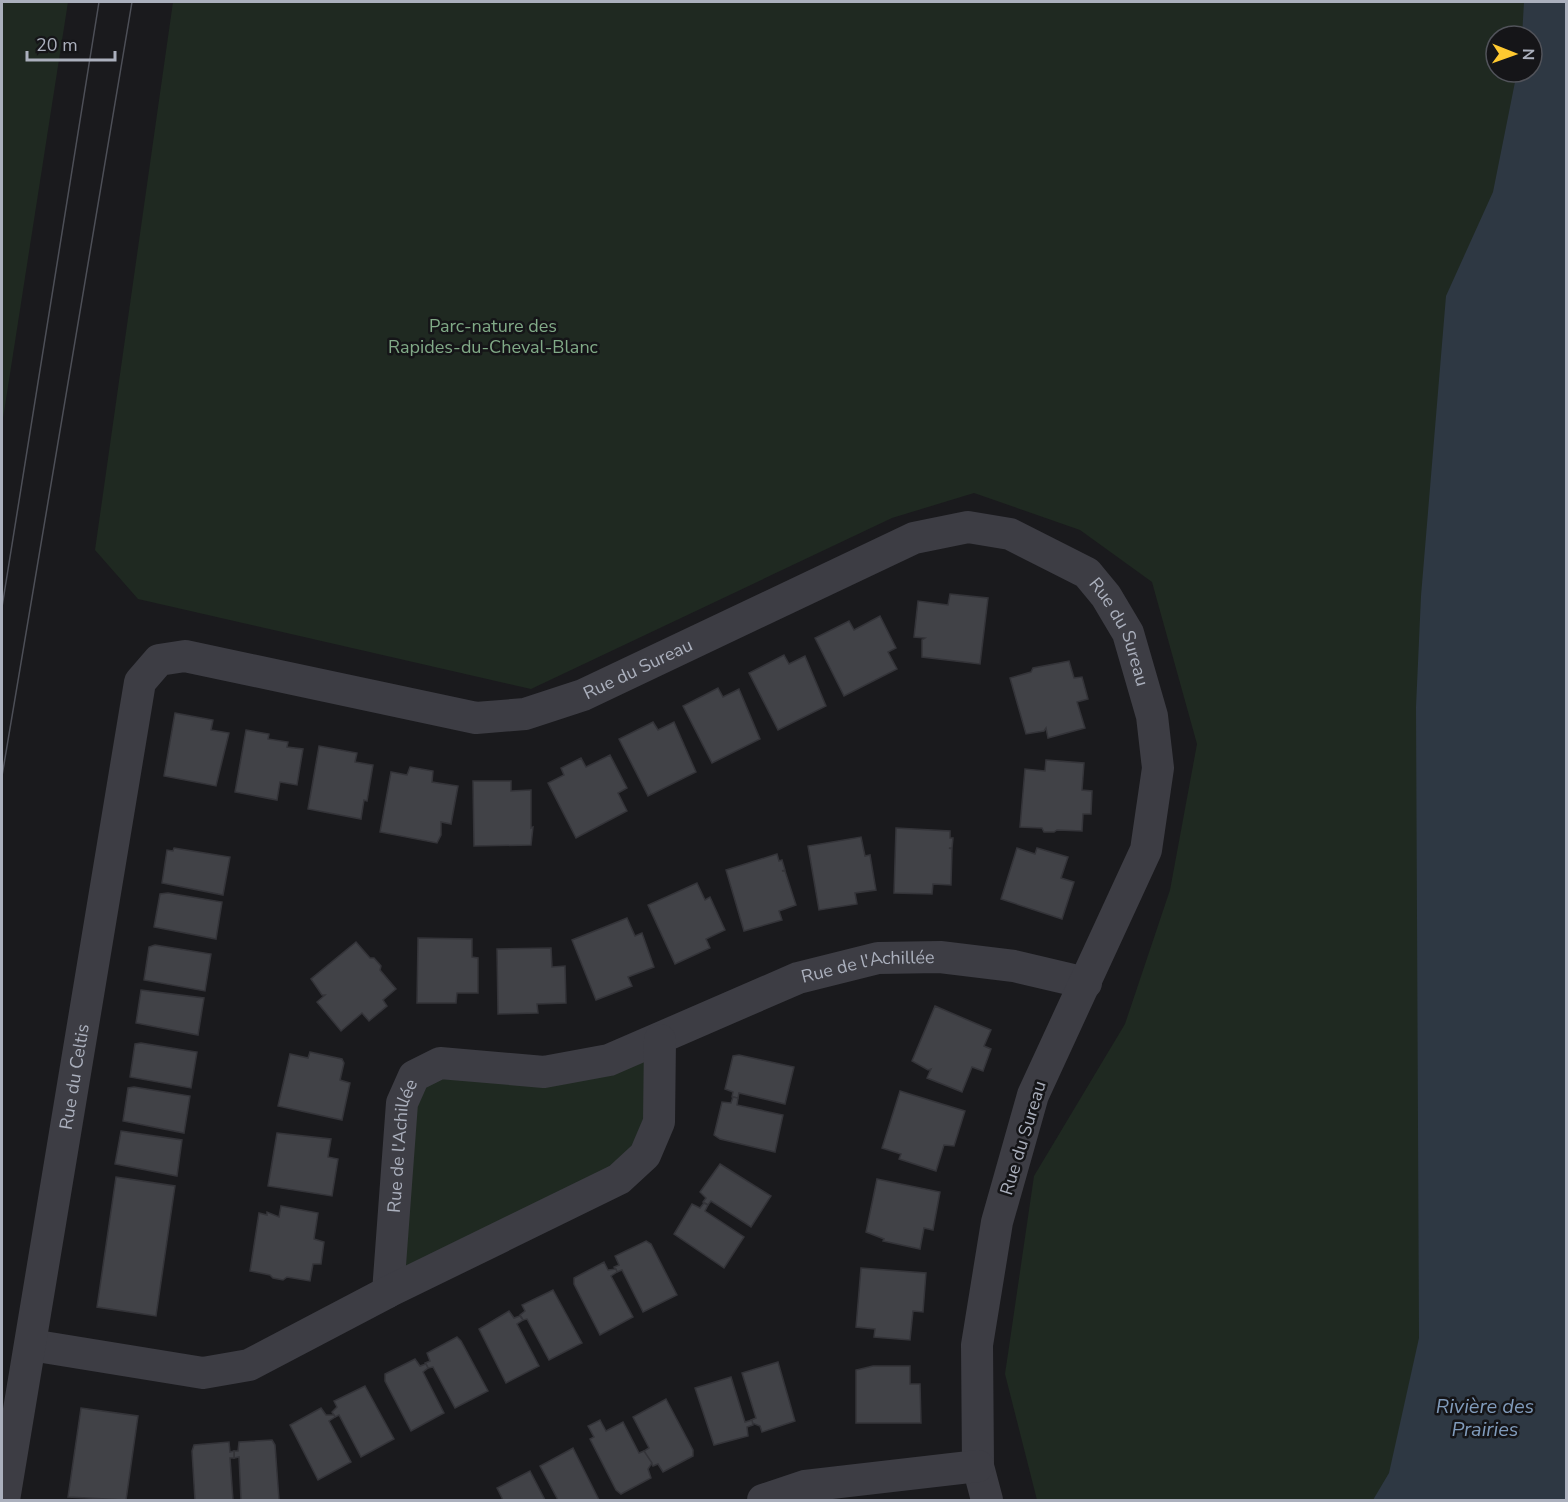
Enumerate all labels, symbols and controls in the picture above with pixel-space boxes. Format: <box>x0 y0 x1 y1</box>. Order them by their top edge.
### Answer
scale bar <box>27 24 116 62</box>
north arrow <box>1484 24 1544 84</box>
text: 20 m <box>36 33 78 57</box>
text: N <box>1517 48 1539 60</box>
park label: Parc-nature des Rapides-du-Cheval-Blanc <box>388 314 598 359</box>
street label: Rue du Sureau <box>1084 572 1155 689</box>
street label: Rue du Sureau <box>579 633 696 705</box>
street label: Rue de l'Achillée <box>799 945 935 989</box>
street label: Rue du Celtis <box>54 1022 95 1132</box>
street label: Rue de l'Achillée <box>382 1075 423 1214</box>
street label: Rue du Sureau <box>994 1078 1052 1198</box>
water label: Rivière des Prairies <box>1436 1393 1534 1443</box>

